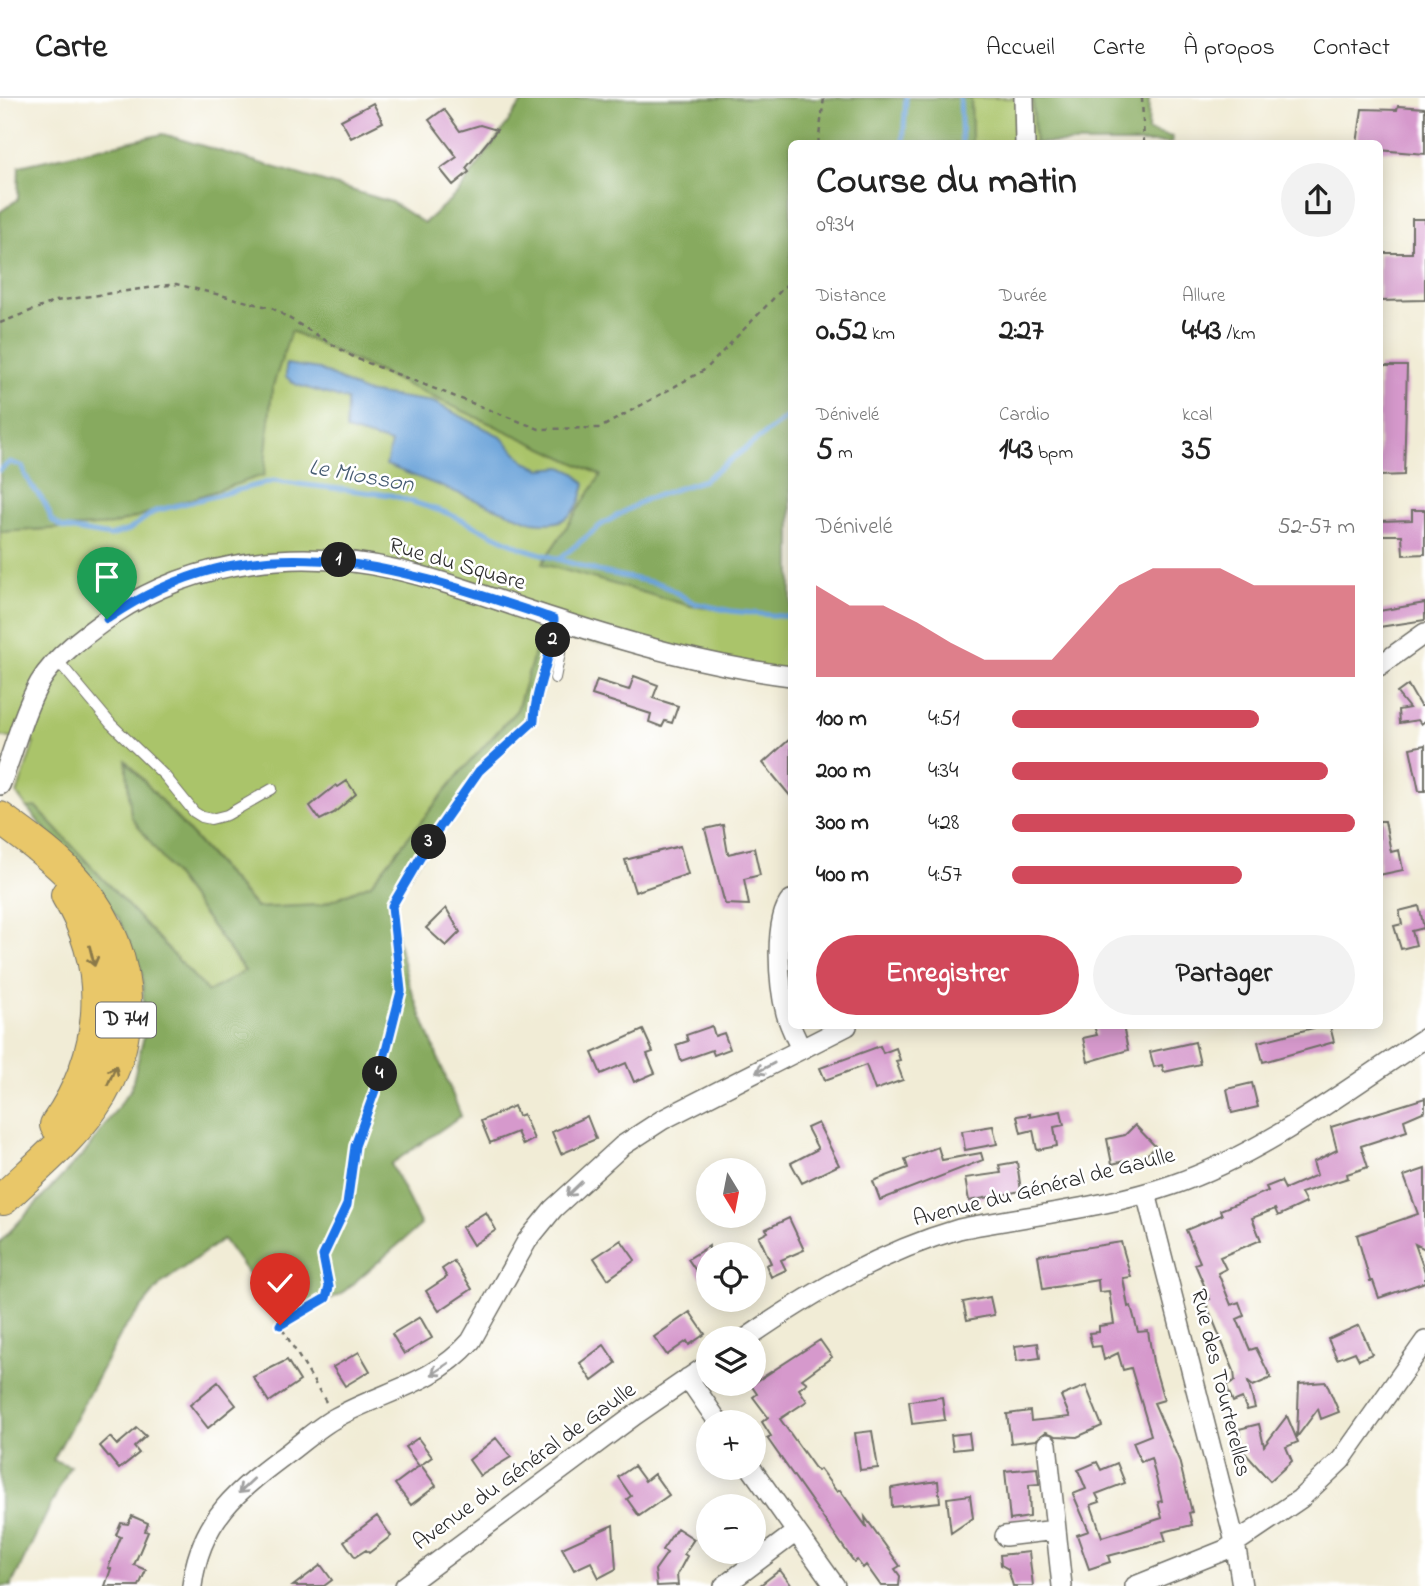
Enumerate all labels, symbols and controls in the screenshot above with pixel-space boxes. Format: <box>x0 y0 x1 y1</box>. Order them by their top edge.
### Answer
text: Carte <box>35 24 107 72</box>
text: Accueil <box>986 31 1055 66</box>
text: Carte <box>1093 31 1145 66</box>
text: À propos <box>1183 31 1275 66</box>
text: Contact <box>1313 31 1390 66</box>
text: Course du matin <box>816 155 1077 211</box>
button: share <box>1281 163 1355 237</box>
text: 09:34 <box>816 209 854 242</box>
text: Distance <box>816 283 886 310</box>
text: Durée <box>999 283 1047 310</box>
text: Allure <box>1182 283 1225 310</box>
text: 0.52 <box>816 310 867 354</box>
text: 2:27 <box>999 310 1044 354</box>
text: 4:43 <box>1182 310 1222 354</box>
text: km <box>867 321 895 348</box>
text: /km <box>1222 321 1255 348</box>
text: Dénivelé <box>816 402 879 429</box>
text: Cardio <box>999 402 1050 429</box>
text: kcal <box>1182 402 1212 429</box>
text: 5 <box>816 429 833 473</box>
text: 143 <box>999 429 1033 473</box>
text: 35 <box>1182 429 1212 473</box>
text: m <box>833 440 853 467</box>
text: bpm <box>1033 440 1073 467</box>
water label: Le Miosson <box>306 451 417 504</box>
text: Dénivelé <box>816 511 893 544</box>
text: 52–57 m <box>1278 511 1355 544</box>
street label: Rue du Square <box>385 530 530 600</box>
pin: 1 <box>322 542 356 578</box>
text: 1 <box>335 546 342 573</box>
pin <box>77 547 137 619</box>
icon: arrive <box>88 558 126 596</box>
pin: 2 <box>536 622 570 658</box>
text: 2 <box>548 626 557 653</box>
text: 100 m <box>816 703 867 736</box>
text: 4:51 <box>928 703 960 736</box>
text: 200 m <box>816 755 871 788</box>
text: 4:34 <box>928 755 958 788</box>
text: 300 m <box>816 807 869 840</box>
text: 4:28 <box>928 807 960 840</box>
pin: 3 <box>412 824 446 860</box>
text: 3 <box>425 828 432 855</box>
text: 400 m <box>816 859 869 892</box>
text: 4:57 <box>928 859 962 892</box>
button: Enregistrer <box>816 935 1079 1015</box>
button: Partager <box>1093 935 1355 1015</box>
one-way arrow <box>86 944 100 967</box>
road number: D 741 <box>96 1002 156 1038</box>
pin: 4 <box>362 1056 398 1091</box>
text: 4 <box>376 1060 383 1087</box>
one-way arrow <box>755 1062 776 1075</box>
one-way arrow <box>106 1065 119 1086</box>
street label: Avenue du Général de Gaulle <box>910 1139 1179 1237</box>
north arrow <box>696 1158 766 1228</box>
map controls <box>696 1158 766 1564</box>
one-way arrow <box>566 1180 583 1197</box>
button: locate <box>696 1242 766 1312</box>
pin <box>250 1253 310 1325</box>
icon: check <box>261 1264 299 1302</box>
street label: Rue des Tourterelles <box>1181 1286 1259 1480</box>
button: layers <box>696 1326 766 1396</box>
one-way arrow <box>430 1362 450 1376</box>
street label: Avenue du Général de Gaulle <box>407 1374 644 1559</box>
button: + <box>696 1410 766 1480</box>
one-way arrow <box>238 1477 255 1494</box>
button: − <box>696 1494 766 1564</box>

